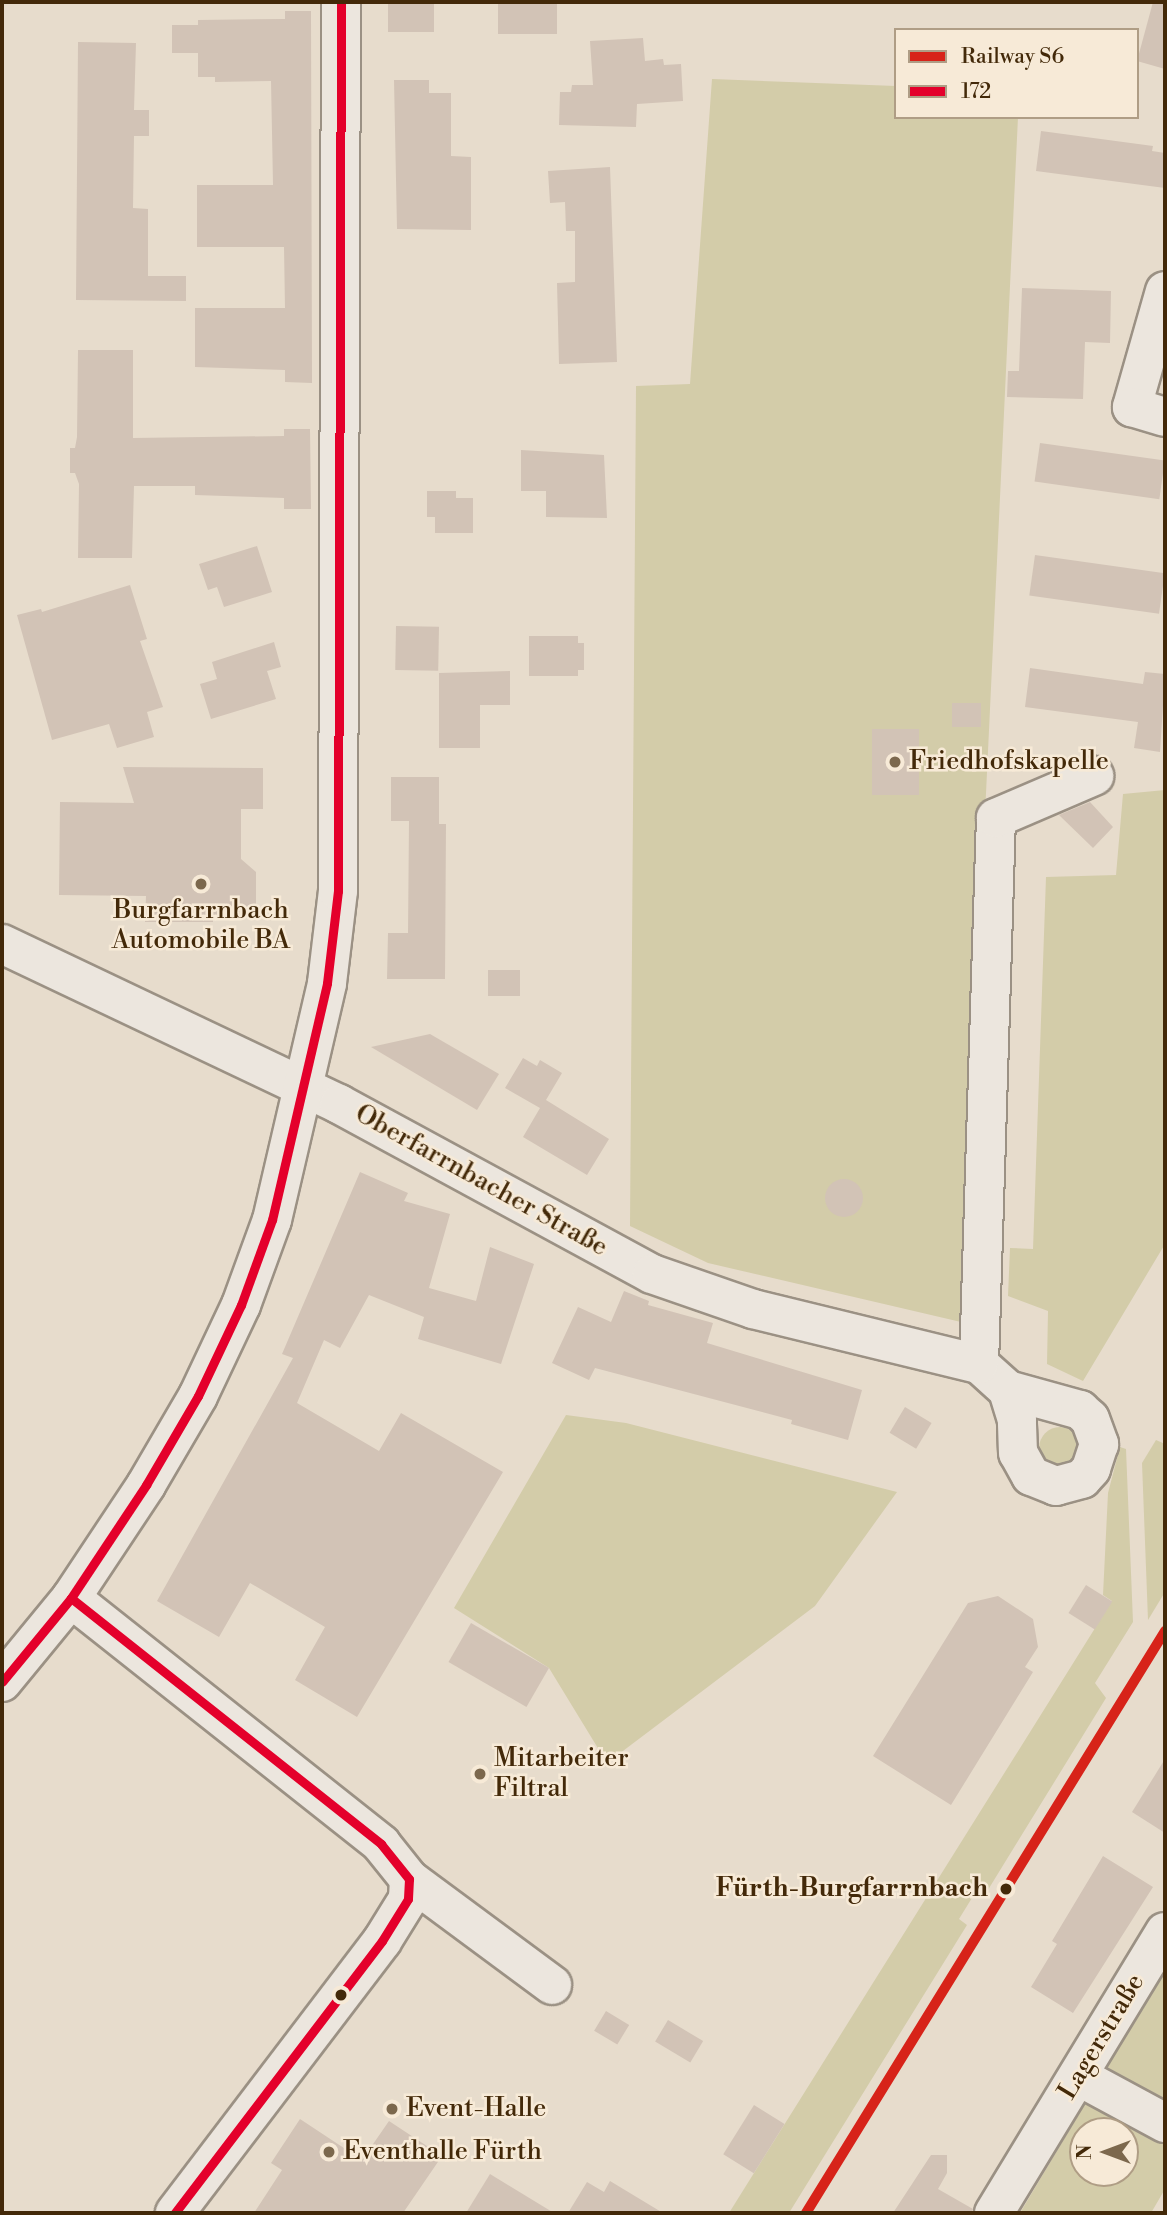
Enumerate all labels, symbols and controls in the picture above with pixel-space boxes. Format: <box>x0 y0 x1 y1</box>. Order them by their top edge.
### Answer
legend <box>894 28 1139 119</box>
text: Railway S6 <box>961 44 1064 70</box>
text: 172 <box>961 79 991 105</box>
place label: Friedhofskapelle <box>909 746 1109 778</box>
marker: Friedhofskapelle <box>887 754 903 770</box>
marker: Burgfarrnbach Automobile BA <box>193 876 209 892</box>
place label: Burgfarrnbach Automobile BA <box>112 895 290 956</box>
street label: Oberfarrnbacher Straße <box>349 1099 613 1263</box>
place label: Mitarbeiter Filtral <box>494 1743 629 1804</box>
marker: Mitarbeiter Filtral <box>472 1766 488 1782</box>
place label: Fürth-Burgfarrnbach <box>716 1873 988 1905</box>
marker: Fürth-Burgfarrnbach <box>995 1878 1017 1900</box>
street label: Lagerstraße <box>1052 1969 1152 2105</box>
unlabelled marker <box>334 1988 348 2002</box>
place label: Event-Halle <box>406 2093 546 2125</box>
marker: Event-Halle <box>384 2101 400 2117</box>
north arrow <box>1069 2117 1139 2187</box>
place label: Eventhalle Fürth <box>343 2136 542 2168</box>
marker: Eventhalle Fürth <box>321 2144 337 2160</box>
text: N <box>1073 2144 1097 2160</box>

